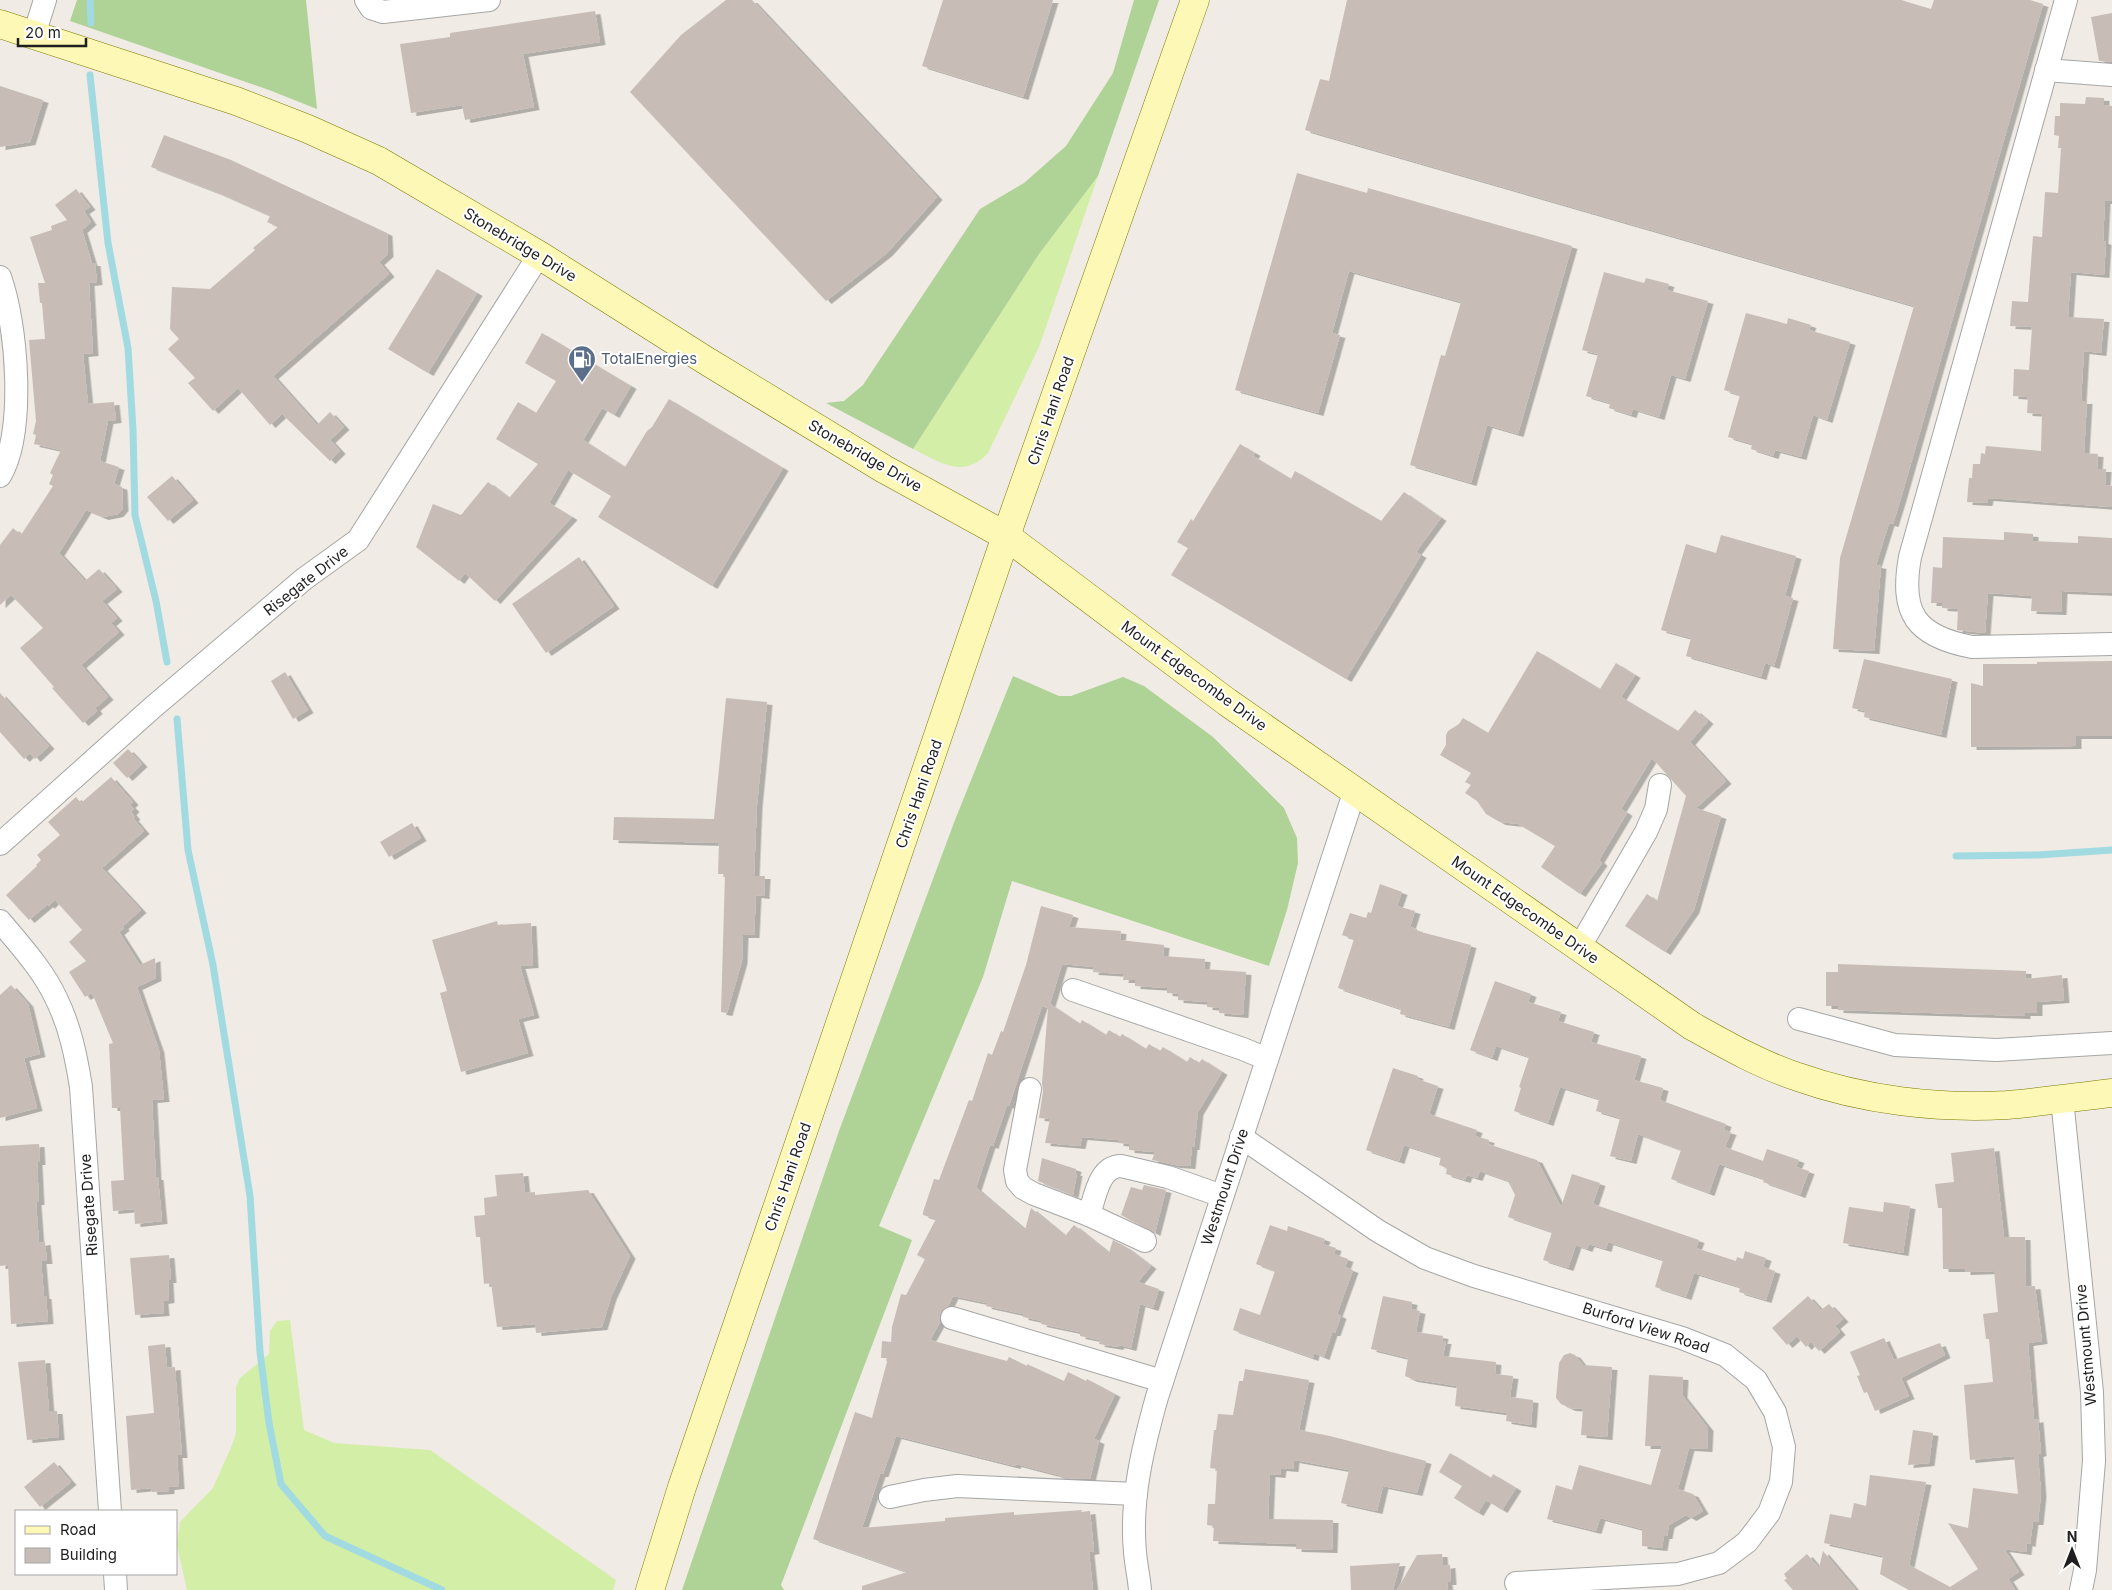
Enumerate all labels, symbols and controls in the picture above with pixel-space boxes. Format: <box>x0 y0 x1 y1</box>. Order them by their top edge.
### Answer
scale bar <box>18 15 85 47</box>
text: 20 m <box>25 23 61 42</box>
street label: Stonebridge Drive <box>460 203 580 286</box>
fuel station icon: TotalEnergies <box>567 344 597 383</box>
place label: TotalEnergies <box>601 349 697 368</box>
street label: Chris Hani Road <box>1023 354 1078 468</box>
street label: Stonebridge Drive <box>805 415 926 496</box>
street label: Risegate Drive <box>259 542 352 620</box>
street label: Mount Edgecombe Drive <box>1118 616 1271 735</box>
street label: Chris Hani Road <box>891 737 946 851</box>
street label: Mount Edgecombe Drive <box>1448 851 1603 968</box>
street label: Chris Hani Road <box>760 1120 815 1234</box>
street label: Westmount Drive <box>1197 1126 1252 1248</box>
street label: Risegate Drive <box>75 1153 102 1257</box>
street label: Westmount Drive <box>2071 1284 2100 1407</box>
street label: Burford View Road <box>1580 1298 1712 1357</box>
legend <box>15 1510 178 1575</box>
text: Road <box>60 1520 96 1539</box>
north arrow <box>2047 1525 2097 1575</box>
text: N <box>2067 1528 2077 1545</box>
text: Building <box>60 1545 117 1564</box>

